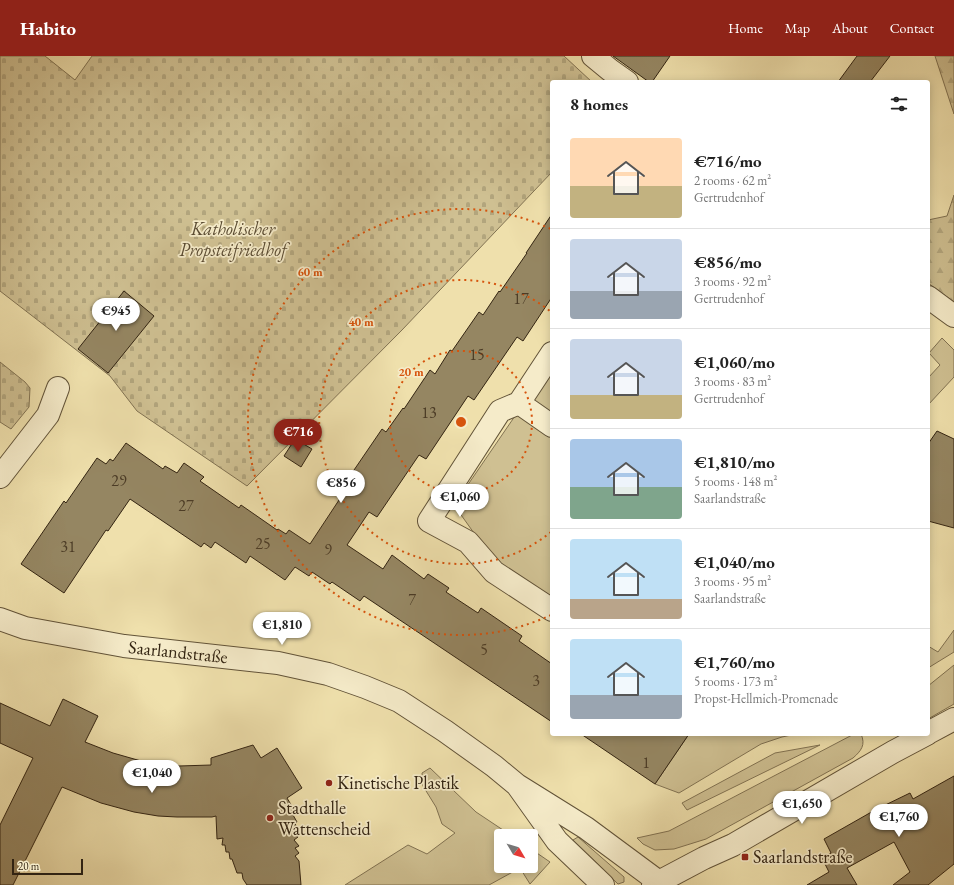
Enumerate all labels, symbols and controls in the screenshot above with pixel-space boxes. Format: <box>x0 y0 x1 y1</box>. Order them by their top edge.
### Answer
text: Habito <box>20 16 76 41</box>
text: Home <box>728 19 763 37</box>
text: Map <box>785 19 810 37</box>
text: About <box>832 19 868 37</box>
text: Contact <box>890 19 934 37</box>
text: 8 homes <box>570 93 628 115</box>
icon: filters <box>888 93 910 115</box>
text: €716/mo <box>694 150 762 172</box>
icon: home <box>602 154 650 202</box>
text: 2 rooms · 62 m² <box>694 172 771 189</box>
text: Gertrudenhof <box>694 189 764 206</box>
park label: Katholischer Propsteifriedhof <box>179 217 291 262</box>
text: €856/mo <box>694 251 762 273</box>
icon: home <box>602 255 650 303</box>
text: 60 m <box>297 264 323 280</box>
text: 3 rooms · 92 m² <box>694 273 771 290</box>
house number: 17 <box>513 288 529 309</box>
text: Gertrudenhof <box>694 290 764 307</box>
pin: €945 <box>92 298 140 332</box>
text: €945 <box>101 302 131 319</box>
text: 40 m <box>348 314 374 330</box>
house number: 15 <box>469 344 485 365</box>
text: €1,060/mo <box>694 351 775 373</box>
icon: home <box>602 355 650 403</box>
text: 20 m <box>398 364 424 380</box>
text: 3 rooms · 83 m² <box>694 373 771 390</box>
text: Gertrudenhof <box>694 390 764 407</box>
house number: 13 <box>421 402 437 423</box>
centre of rings <box>454 415 468 429</box>
pin: €716 <box>274 419 322 453</box>
text: €716 <box>283 423 313 440</box>
text: €1,810/mo <box>694 451 775 473</box>
icon: home <box>602 455 650 503</box>
house number: 29 <box>111 470 127 491</box>
pin: €856 <box>317 470 365 504</box>
text: 5 rooms · 148 m² <box>694 473 778 490</box>
text: €856 <box>326 474 356 491</box>
pin: €1,060 <box>427 484 493 518</box>
text: €1,060 <box>440 488 480 505</box>
text: Saarlandstraße <box>694 490 766 507</box>
house number: 27 <box>178 495 194 516</box>
house number: 25 <box>255 533 271 554</box>
house number: 31 <box>60 536 76 557</box>
house number: 9 <box>324 539 332 560</box>
text: €1,040/mo <box>694 551 775 573</box>
icon: home <box>602 555 650 603</box>
text: 3 rooms · 95 m² <box>694 573 771 590</box>
house number: 7 <box>408 589 416 610</box>
text: Saarlandstraße <box>694 590 766 607</box>
pin: €1,810 <box>249 612 315 646</box>
text: €1,810 <box>262 616 302 633</box>
street label: Saarlandstraße <box>127 635 229 668</box>
house number: 5 <box>480 639 488 660</box>
text: €1,760/mo <box>694 651 775 673</box>
icon: home <box>602 655 650 703</box>
house number: 3 <box>532 670 540 691</box>
text: 5 rooms · 173 m² <box>694 673 778 690</box>
text: Propst-Hellmich-Promenade <box>694 690 838 707</box>
house number: 1 <box>642 752 650 773</box>
pin: €1,040 <box>119 760 185 794</box>
text: €1,040 <box>132 764 172 781</box>
place label: Kinetische Plastik <box>337 771 460 794</box>
marker: Kinetische Plastik <box>324 778 334 788</box>
pin: €1,650 <box>769 791 835 825</box>
text: €1,650 <box>782 795 822 812</box>
place label: Stadthalle Wattenscheid <box>278 796 372 840</box>
pin: €1,760 <box>866 804 932 838</box>
text: €1,760 <box>879 808 919 825</box>
marker: Stadthalle Wattenscheid <box>265 813 275 823</box>
north arrow <box>494 829 538 873</box>
map controls <box>494 829 538 873</box>
place label: Saarlandstraße <box>753 845 853 868</box>
marker: Saarlandstraße <box>740 852 750 862</box>
scale bar <box>12 857 83 876</box>
text: 20 m <box>18 859 39 873</box>

